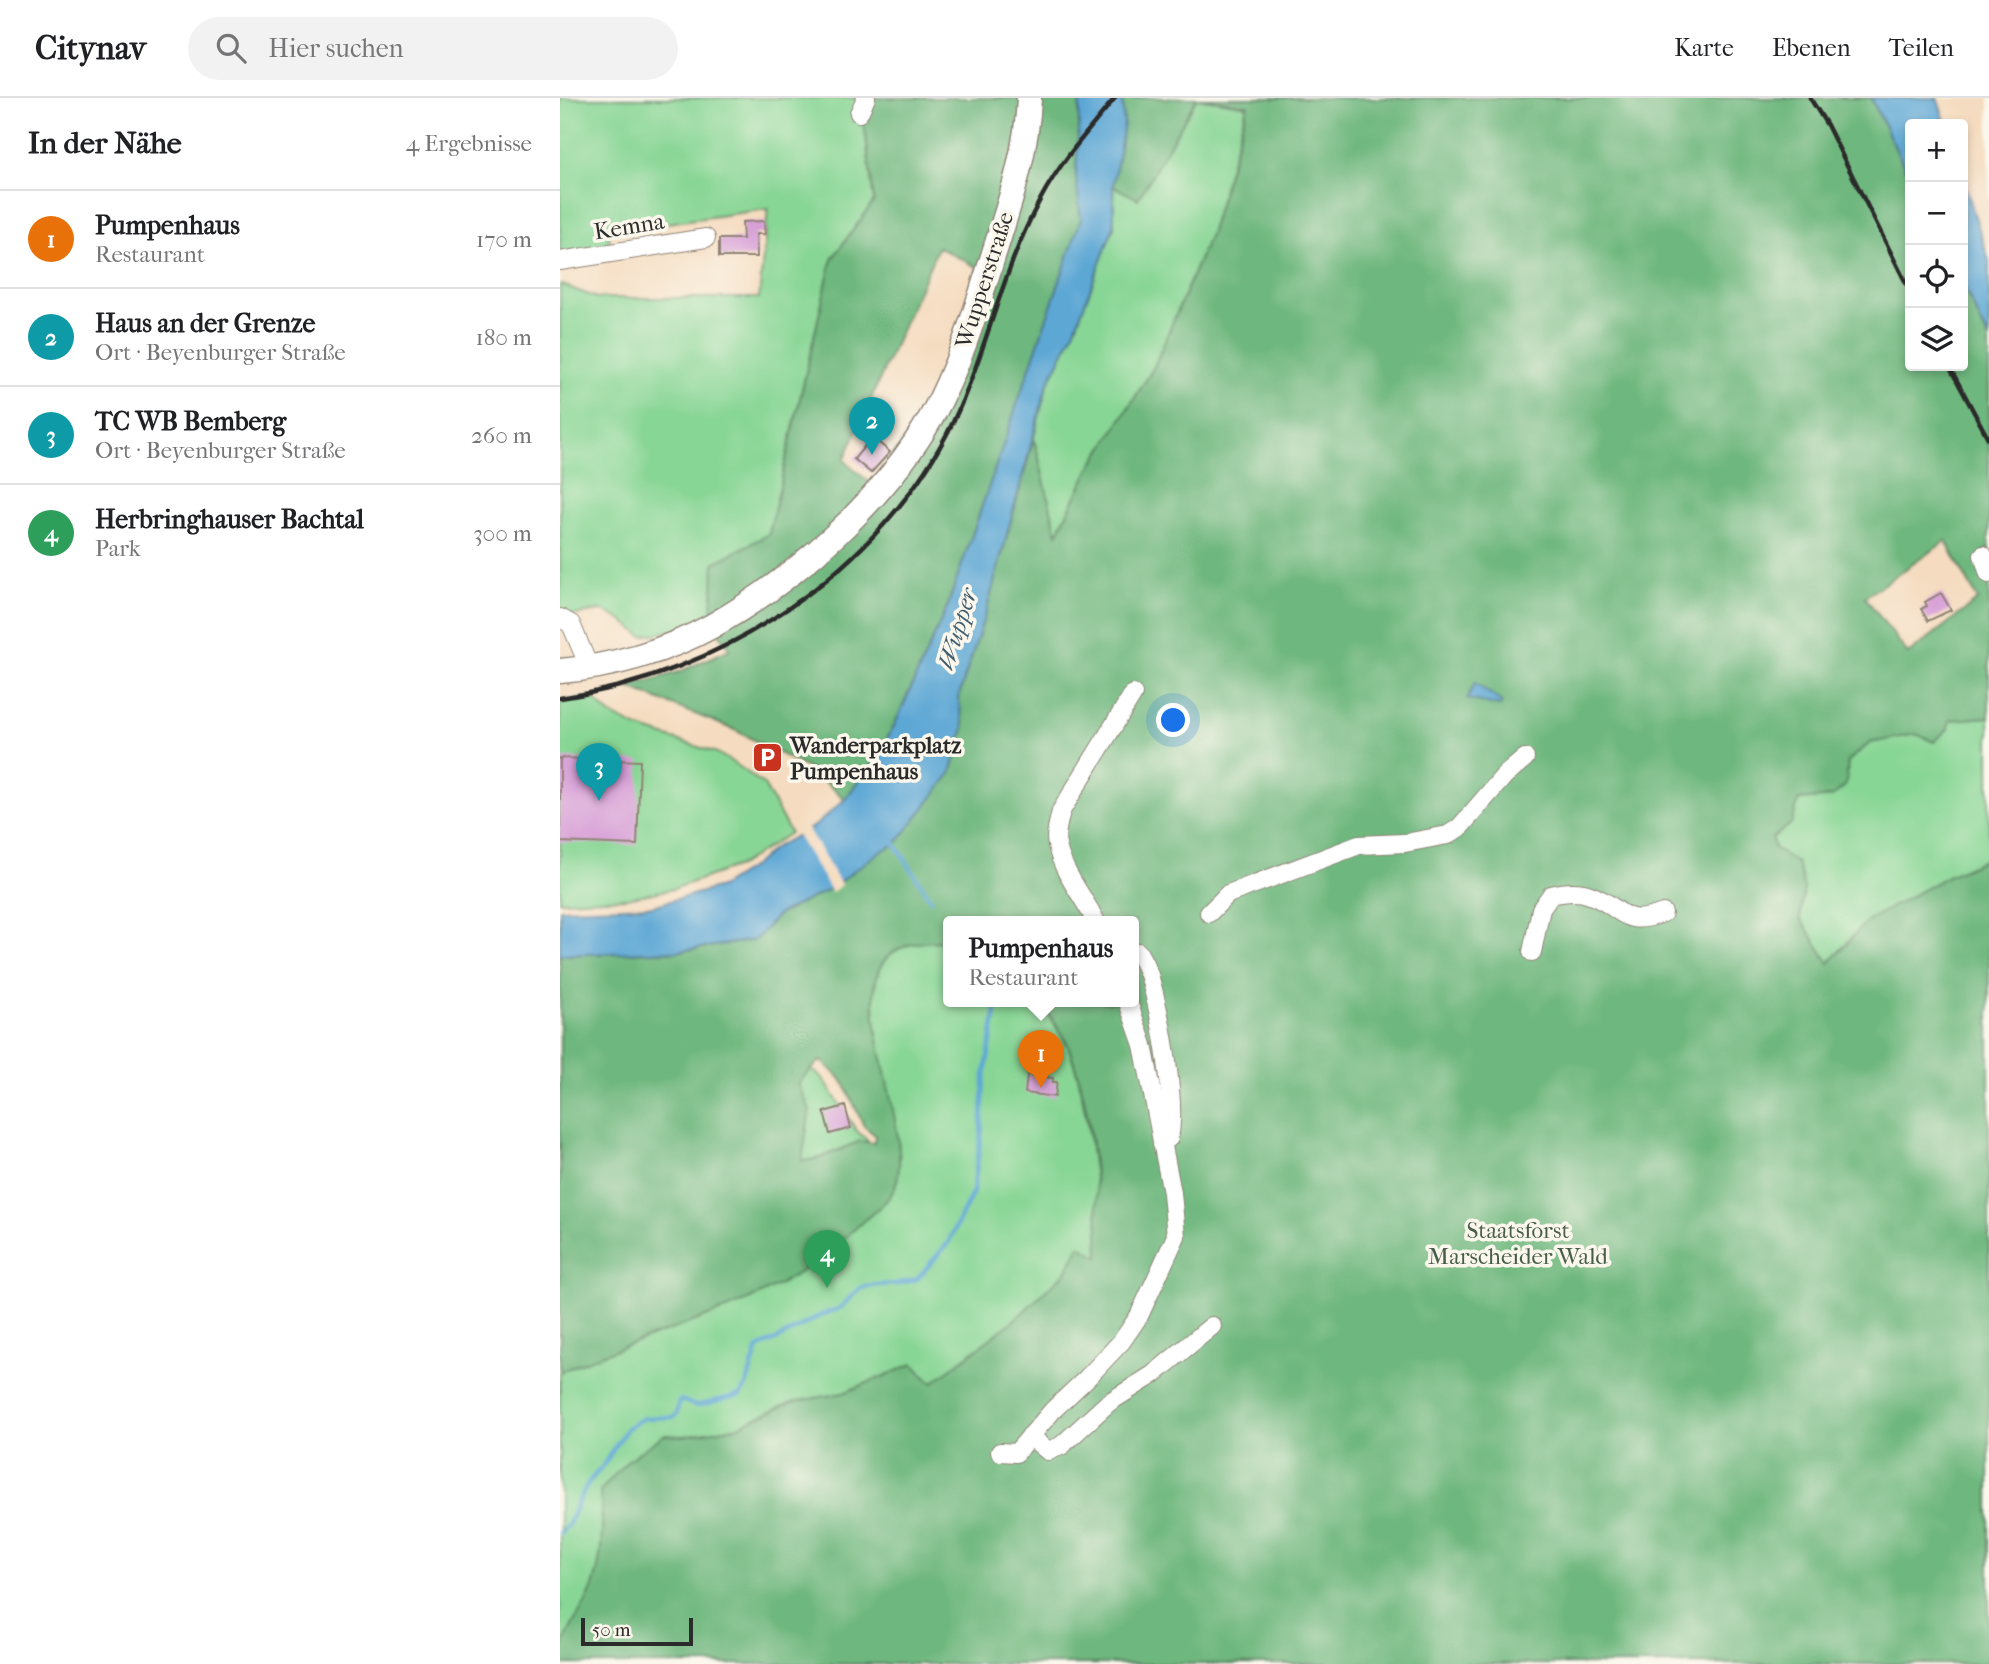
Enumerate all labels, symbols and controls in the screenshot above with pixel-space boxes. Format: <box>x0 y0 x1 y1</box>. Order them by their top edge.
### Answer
search box <box>188 17 678 80</box>
text: Citynav <box>35 29 146 68</box>
icon: search <box>212 29 250 67</box>
text: Hier suchen <box>268 33 404 64</box>
text: Karte <box>1674 34 1734 62</box>
text: Ebenen <box>1772 34 1851 62</box>
text: Teilen <box>1889 34 1954 62</box>
map controls <box>1905 119 1968 371</box>
button: + <box>1905 119 1968 182</box>
text: In der Nähe <box>28 126 182 161</box>
text: 4 Ergebnisse <box>406 130 532 157</box>
button: − <box>1905 182 1968 245</box>
street label: Kemna <box>592 208 667 245</box>
street label: Wupperstraße <box>949 208 1019 353</box>
text: Pumpenhaus <box>95 210 240 241</box>
text: 1 <box>47 226 55 253</box>
text: 170 m <box>476 226 532 253</box>
text: Restaurant <box>95 241 205 268</box>
button: locate <box>1905 245 1968 308</box>
text: Haus an der Grenze <box>95 308 315 339</box>
button: layers <box>1905 308 1968 371</box>
text: 2 <box>45 324 57 351</box>
text: 180 m <box>475 324 532 351</box>
text: Ort · Beyenburger Straße <box>95 339 346 366</box>
pin: 2 <box>849 397 895 455</box>
text: TC WB Bemberg <box>95 406 286 437</box>
text: 3 <box>46 422 56 449</box>
text: 260 m <box>471 422 532 449</box>
text: Ort · Beyenburger Straße <box>95 437 346 464</box>
text: Herbringhauser Bachtal <box>95 504 364 535</box>
text: 4 <box>44 520 58 547</box>
text: 300 m <box>473 520 532 547</box>
text: Park <box>95 535 141 562</box>
water label: Wupper <box>931 583 983 673</box>
your location <box>1156 703 1190 737</box>
place label: Wanderparkplatz Pumpenhaus <box>789 732 962 785</box>
parking icon: Wanderparkplatz Pumpenhaus <box>750 741 784 775</box>
pin: 3 <box>576 743 622 801</box>
popup <box>943 916 1139 1007</box>
text: Pumpenhaus <box>969 933 1113 964</box>
text: Restaurant <box>969 964 1078 991</box>
pin: 1 <box>1018 1030 1064 1088</box>
park label: Staatsforst Marscheider Wald <box>1428 1217 1608 1270</box>
pin: 4 <box>804 1230 850 1288</box>
scale bar <box>581 1615 693 1647</box>
text: 50 m <box>592 1619 631 1641</box>

